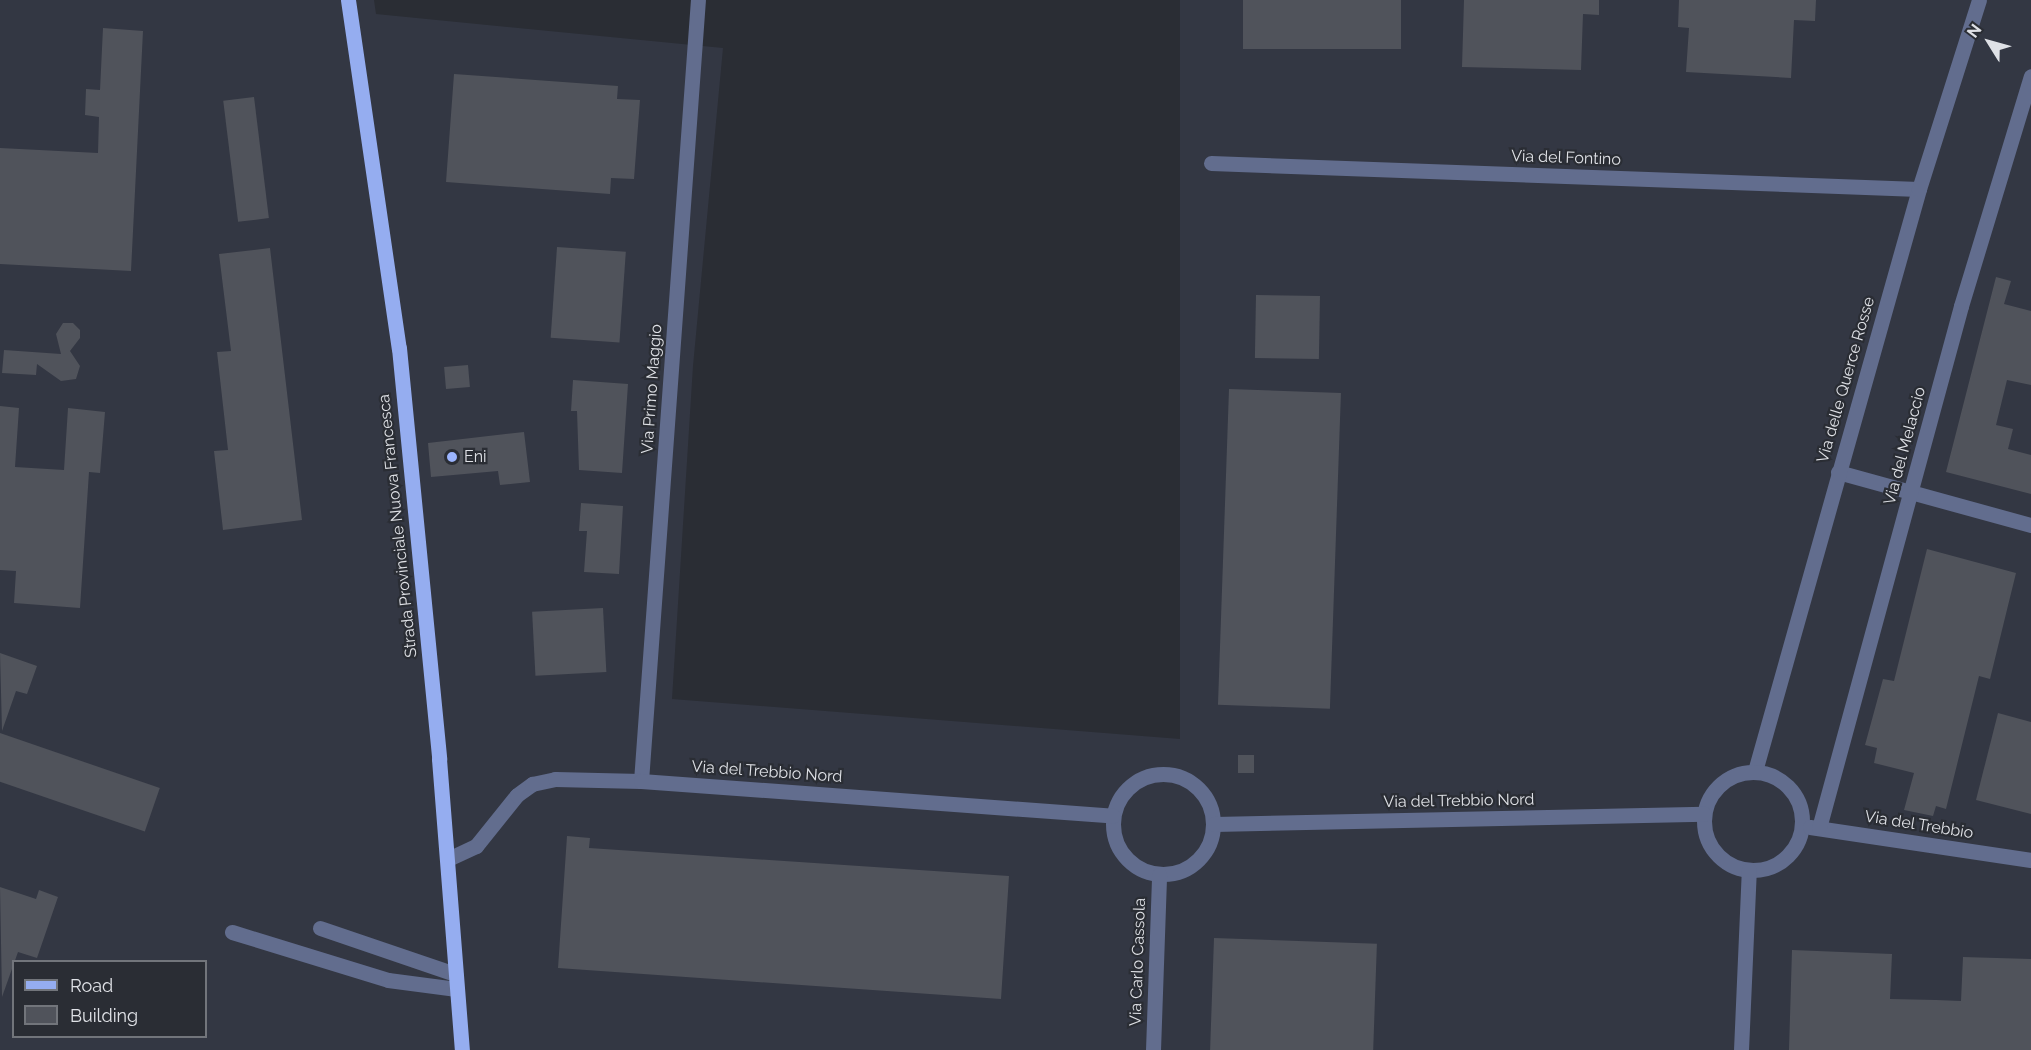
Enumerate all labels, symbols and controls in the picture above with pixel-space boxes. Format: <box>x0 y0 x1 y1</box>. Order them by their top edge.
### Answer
north arrow <box>1959 12 2019 72</box>
text: N <box>1963 20 1985 41</box>
street label: Via del Fontino <box>1511 146 1621 170</box>
street label: Via delle Querce Rosse <box>1813 295 1879 465</box>
street label: Via Primo Maggio <box>638 324 666 454</box>
street label: Via del Melaccio <box>1880 385 1930 507</box>
street label: Strada Provinciale Nuova Francesca <box>375 393 421 659</box>
place label: Eni <box>464 447 486 467</box>
marker: Eni <box>445 450 459 464</box>
street label: Via del Trebbio Nord <box>691 757 843 787</box>
street label: Via del Trebbio Nord <box>1383 790 1535 812</box>
street label: Via del Trebbio <box>1863 807 1975 843</box>
street label: Via Carlo Cassola <box>1126 898 1150 1026</box>
legend <box>12 960 207 1038</box>
text: Road <box>70 975 113 996</box>
text: Building <box>70 1005 138 1026</box>

